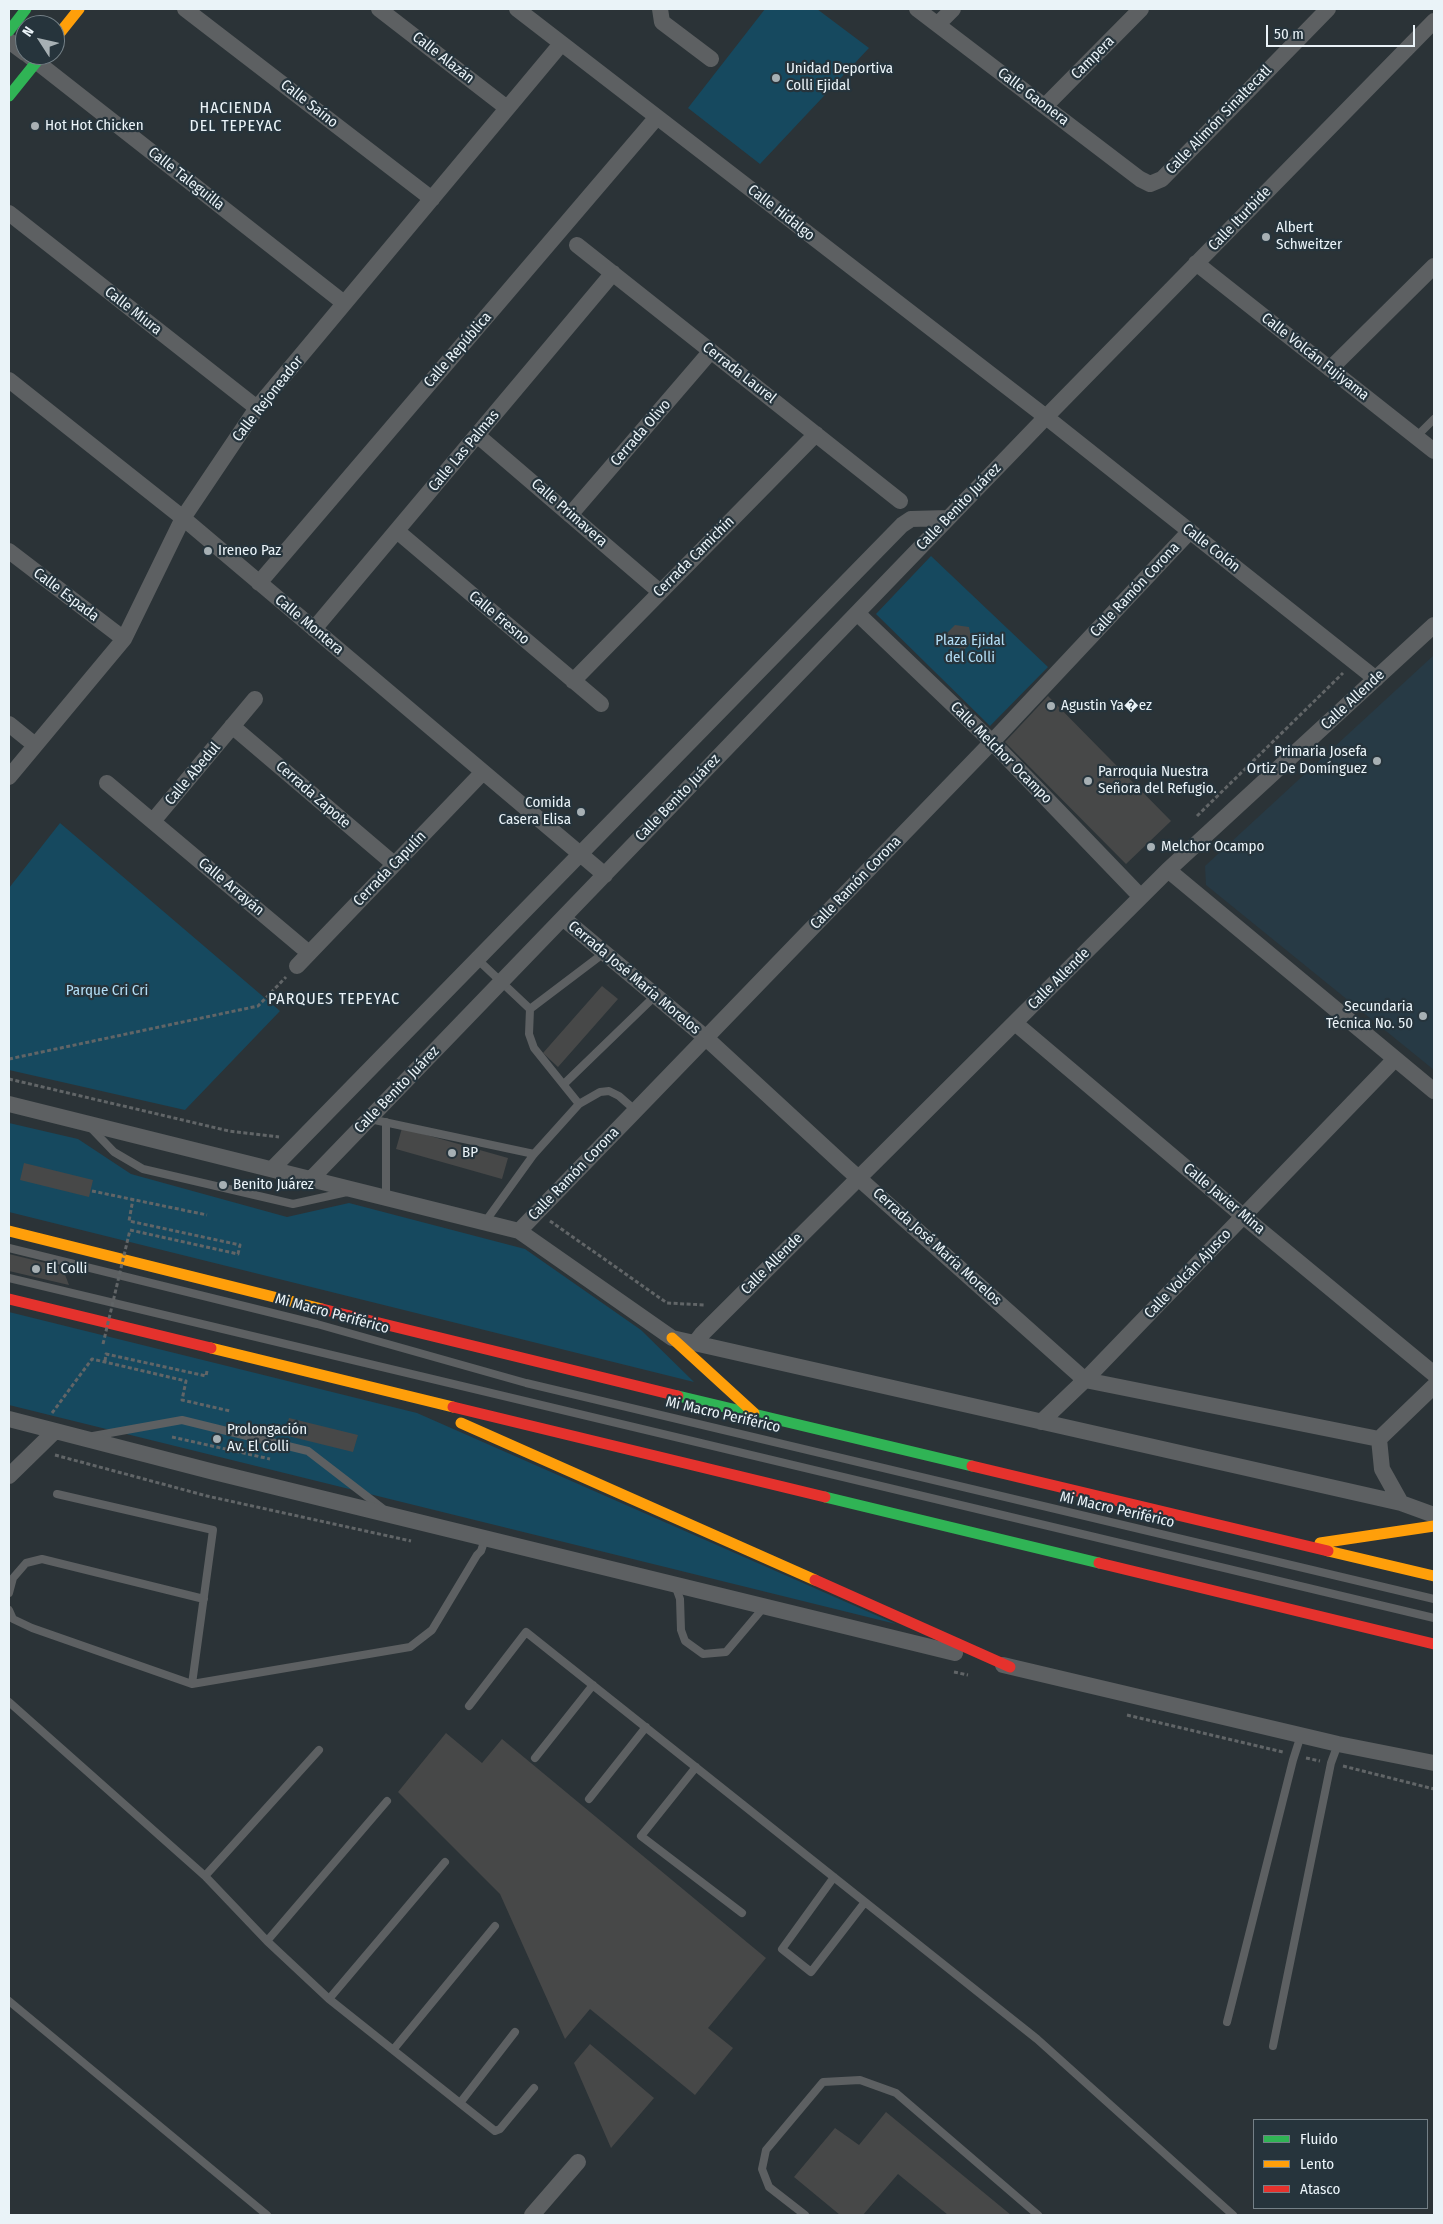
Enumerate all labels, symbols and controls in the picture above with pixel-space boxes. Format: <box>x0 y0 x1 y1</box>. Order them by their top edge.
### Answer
north arrow <box>15 15 65 65</box>
scale bar <box>1268 15 1417 47</box>
text: N <box>19 23 37 40</box>
text: 50 m <box>1274 25 1304 43</box>
street label: Calle Alazán <box>408 28 478 88</box>
street label: Campera <box>1068 33 1118 83</box>
place label: Unidad Deportiva Colli Ejidal <box>786 60 893 95</box>
street label: Calle Alimón Sinaltecatl <box>1162 62 1276 178</box>
street label: Calle Gaonera <box>994 64 1072 130</box>
marker: Unidad Deportiva Colli Ejidal <box>770 72 782 84</box>
street label: Calle Saíno <box>277 76 341 132</box>
district label: HACIENDA DEL TEPEYAC <box>188 99 284 137</box>
place label: Hot Hot Chicken <box>45 117 144 135</box>
marker: Hot Hot Chicken <box>29 120 41 132</box>
street label: Calle Taleguilla <box>144 144 228 214</box>
street label: Calle Hidalgo <box>744 181 818 245</box>
street label: Calle Iturbide <box>1205 183 1275 255</box>
place label: Albert Schweitzer <box>1276 219 1342 254</box>
marker: Albert Schweitzer <box>1260 231 1272 243</box>
street label: Calle Miura <box>101 283 165 339</box>
street label: Calle República <box>420 309 496 391</box>
street label: Calle Volcán Fujiyama <box>1258 309 1372 405</box>
street label: Cerrada Laurel <box>698 339 780 407</box>
street label: Calle Rejoneador <box>229 352 307 446</box>
street label: Cerrada Olivo <box>607 396 675 470</box>
street label: Calle Las Palmas <box>425 407 503 495</box>
street label: Calle Benito Juárez <box>913 460 1005 554</box>
street label: Calle Primavera <box>527 475 611 551</box>
street label: Cerrada Camichín <box>650 513 738 601</box>
street label: Calle Colón <box>1179 520 1243 576</box>
street label: Calle Ramón Corona <box>1087 539 1183 641</box>
place label: Ireneo Paz <box>218 542 281 560</box>
marker: Ireneo Paz <box>202 545 214 557</box>
street label: Calle Espada <box>30 565 102 625</box>
street label: Calle Fresno <box>465 587 533 649</box>
street label: Calle Montera <box>271 591 347 659</box>
park label: Plaza Ejidal del Colli <box>935 632 1005 667</box>
street label: Calle Allende <box>1318 666 1388 734</box>
place label: Agustin Ya�ez <box>1061 697 1152 715</box>
street label: Calle Melchor Ocampo <box>946 698 1056 808</box>
marker: Agustin Ya�ez <box>1045 700 1057 712</box>
street label: Calle Abedul <box>161 739 225 809</box>
place label: Primaria Josefa Ortiz De Domínguez <box>1247 743 1367 778</box>
street label: Calle Benito Juárez <box>632 751 724 845</box>
marker: Primaria Josefa Ortiz De Domínguez <box>1371 755 1383 767</box>
street label: Cerrada Zapote <box>272 758 354 832</box>
place label: Parroquia Nuestra Señora del Refugio. <box>1098 763 1217 798</box>
marker: Parroquia Nuestra Señora del Refugio. <box>1082 775 1094 787</box>
place label: Comida Casera Elisa <box>499 794 571 829</box>
marker: Comida Casera Elisa <box>575 806 587 818</box>
street label: Cerrada Capulín <box>350 828 430 910</box>
street label: Calle Ramón Corona <box>807 833 905 933</box>
place label: Melchor Ocampo <box>1161 838 1264 856</box>
marker: Melchor Ocampo <box>1145 841 1157 853</box>
street label: Calle Arrayán <box>194 854 268 920</box>
street label: Cerrada José María Morelos <box>564 917 704 1039</box>
street label: Calle Allende <box>1024 944 1094 1014</box>
park label: Parque Cri Cri <box>66 982 148 1000</box>
district label: PARQUES TEPEYAC <box>266 990 402 1010</box>
place label: Secundaria Técnica No. 50 <box>1326 998 1413 1033</box>
marker: Secundaria Técnica No. 50 <box>1417 1010 1429 1022</box>
street label: Calle Benito Juárez <box>351 1043 443 1137</box>
street label: Calle Ramón Corona <box>525 1124 623 1224</box>
place label: BP <box>462 1144 478 1162</box>
marker: BP <box>446 1147 458 1159</box>
street label: Calle Javier Mina <box>1180 1160 1268 1238</box>
place label: Benito Juárez <box>233 1176 314 1194</box>
marker: Benito Juárez <box>217 1179 229 1191</box>
street label: Cerrada José María Morelos <box>869 1184 1005 1310</box>
street label: Calle Volcán Ajusco <box>1141 1225 1235 1323</box>
street label: Calle Allende <box>737 1229 807 1299</box>
place label: El Colli <box>46 1260 87 1278</box>
marker: El Colli <box>30 1263 42 1275</box>
street label: Mi Macro Periférico <box>273 1290 391 1338</box>
street label: Mi Macro Periférico <box>664 1393 782 1437</box>
place label: Prolongación Av. El Colli <box>227 1421 307 1456</box>
marker: Prolongación Av. El Colli <box>211 1433 223 1445</box>
street label: Mi Macro Periférico <box>1058 1488 1176 1532</box>
legend <box>1253 2119 1428 2209</box>
text: Fluido <box>1300 2130 1338 2148</box>
text: Lento <box>1300 2155 1334 2173</box>
text: Atasco <box>1300 2180 1340 2198</box>

